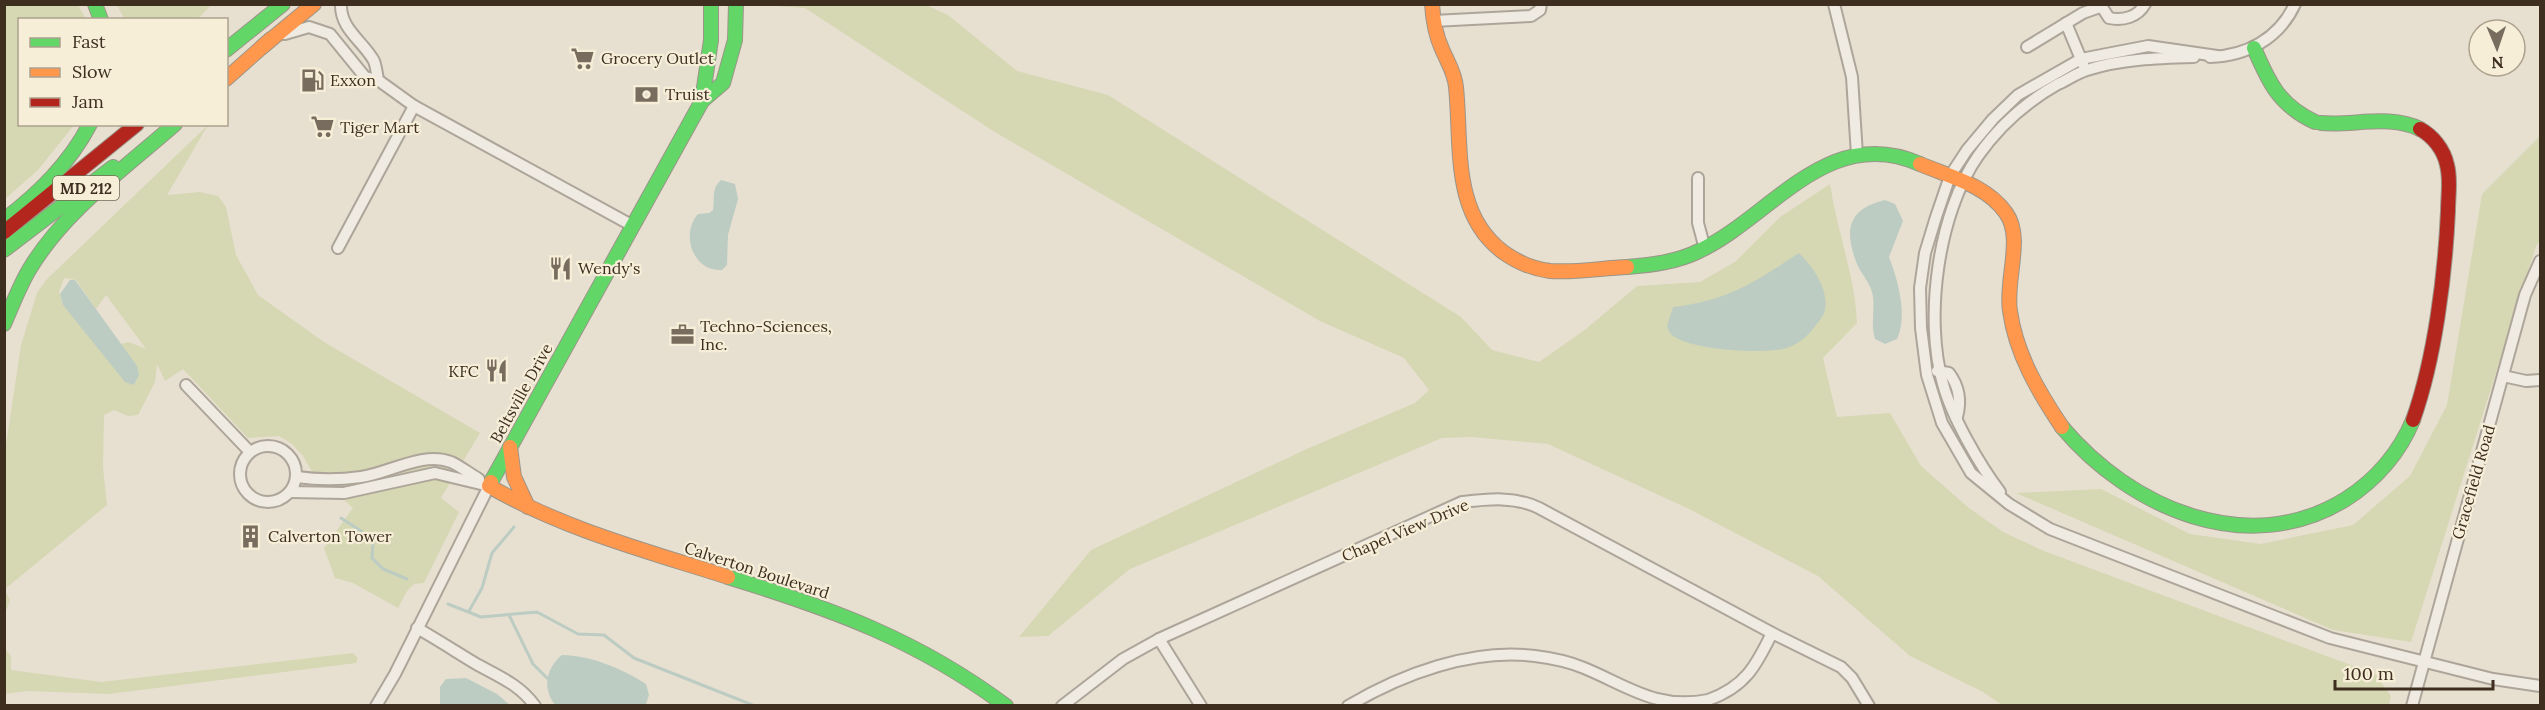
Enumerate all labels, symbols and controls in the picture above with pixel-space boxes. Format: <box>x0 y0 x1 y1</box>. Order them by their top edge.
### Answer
legend <box>18 18 228 126</box>
north arrow <box>2467 18 2527 78</box>
text: Fast <box>72 30 106 53</box>
supermarket icon: Grocery Outlet <box>570 45 596 71</box>
place label: Grocery Outlet <box>601 48 715 68</box>
text: N <box>2491 53 2504 73</box>
text: Slow <box>72 60 112 83</box>
fuel station icon: Exxon <box>299 67 325 93</box>
place label: Exxon <box>330 70 376 90</box>
bank icon: Truist <box>634 81 660 107</box>
place label: Truist <box>665 84 710 104</box>
text: Jam <box>71 90 104 113</box>
supermarket icon: Tiger Mart <box>309 114 335 140</box>
place label: Tiger Mart <box>340 117 420 137</box>
road number: MD 212 <box>53 176 119 200</box>
restaurant icon: Wendy's <box>547 255 573 281</box>
place label: Wendy's <box>578 258 640 278</box>
place label: Techno-Sciences, Inc. <box>700 316 832 354</box>
office icon: Techno-Sciences, Inc. <box>669 322 695 348</box>
street label: Beltsville Drive <box>485 339 557 446</box>
restaurant icon: KFC <box>484 358 510 384</box>
place label: KFC <box>448 361 479 381</box>
street label: Gracefield Road <box>2447 422 2499 542</box>
street label: Chapel View Drive <box>1338 494 1472 566</box>
building icon: Calverton Tower <box>237 523 263 549</box>
place label: Calverton Tower <box>268 526 392 546</box>
street label: Calverton Boulevard <box>682 537 832 603</box>
scale bar <box>2335 653 2492 691</box>
text: 100 m <box>2344 662 2394 685</box>

